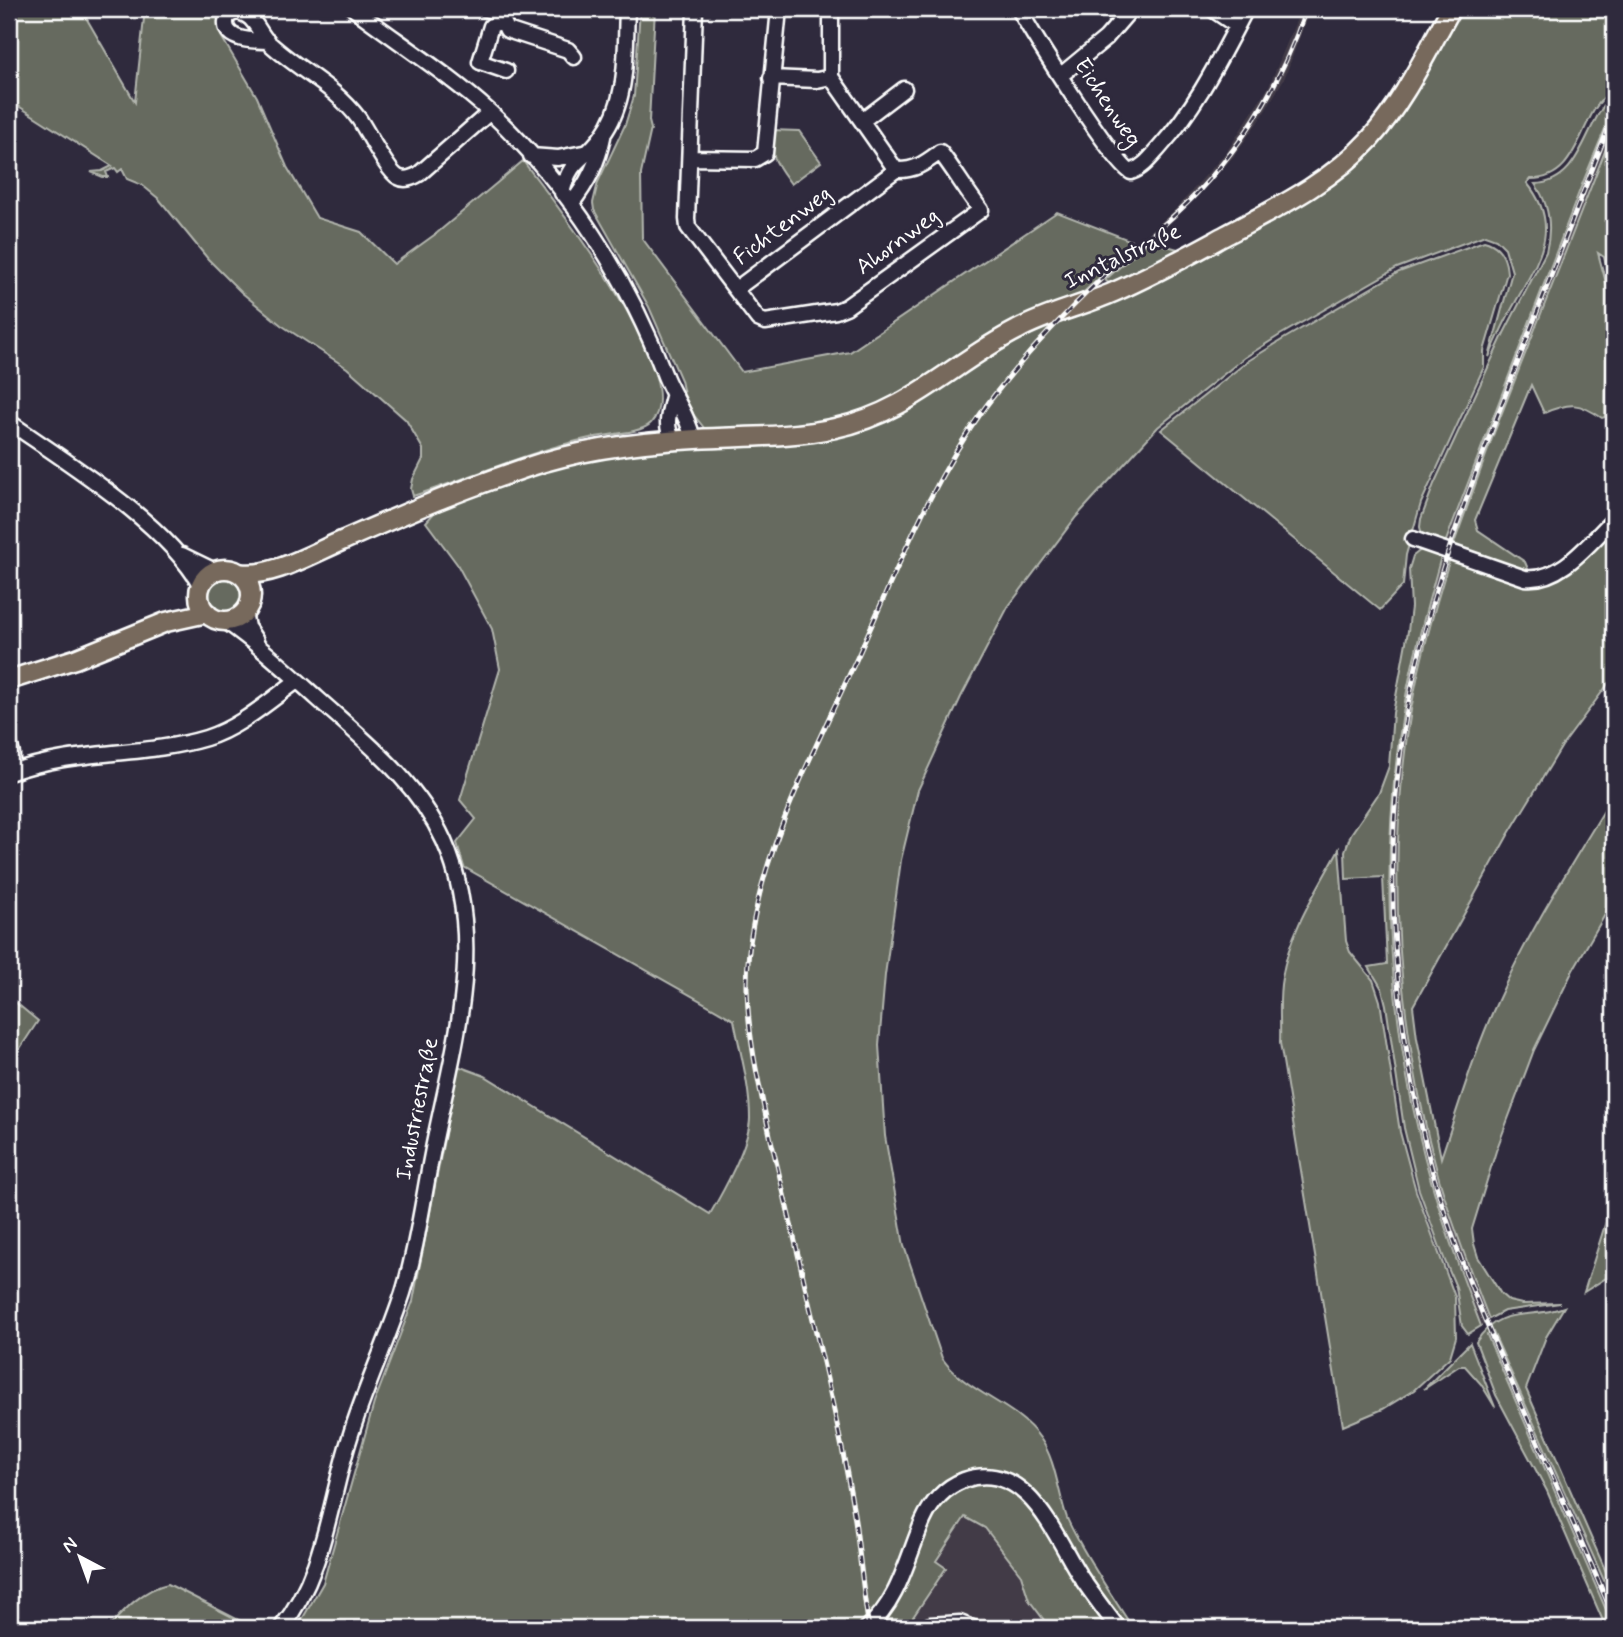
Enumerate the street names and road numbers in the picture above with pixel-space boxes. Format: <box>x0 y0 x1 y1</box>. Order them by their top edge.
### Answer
street label: Eichenweg <box>1065 53 1148 155</box>
street label: Fichtenweg <box>728 179 838 273</box>
street label: Ahornweg <box>850 201 946 283</box>
street label: Inntalstraße <box>1060 217 1186 297</box>
street label: Industriestraße <box>389 1035 447 1183</box>

